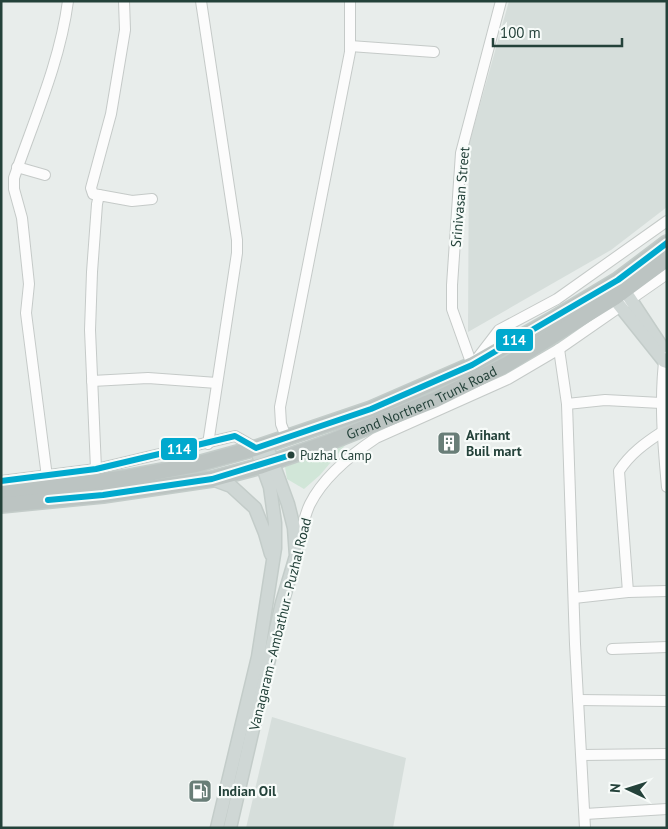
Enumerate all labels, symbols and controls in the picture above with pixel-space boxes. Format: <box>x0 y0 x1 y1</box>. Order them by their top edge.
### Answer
scale bar <box>493 15 622 47</box>
text: 100 m <box>500 23 541 42</box>
street label: Srinivasan Street <box>447 146 473 248</box>
line badge: 114 <box>495 328 534 352</box>
text: 114 <box>502 331 526 349</box>
street label: Grand Northern Trunk Road <box>344 362 500 444</box>
place label: Arihant Buil mart <box>466 426 522 460</box>
building icon: Arihant Buil mart <box>436 430 462 456</box>
line badge: 114 <box>160 437 198 461</box>
text: 114 <box>167 440 191 458</box>
place label: Puzhal Camp <box>300 447 372 464</box>
marker: Puzhal Camp <box>286 450 296 460</box>
street label: Vanagaram - Ambathur - Puzhal Road <box>245 516 315 733</box>
north arrow <box>603 764 653 814</box>
fuel station icon: Indian Oil <box>187 778 213 804</box>
place label: Indian Oil <box>218 782 277 800</box>
text: N <box>606 783 624 793</box>

